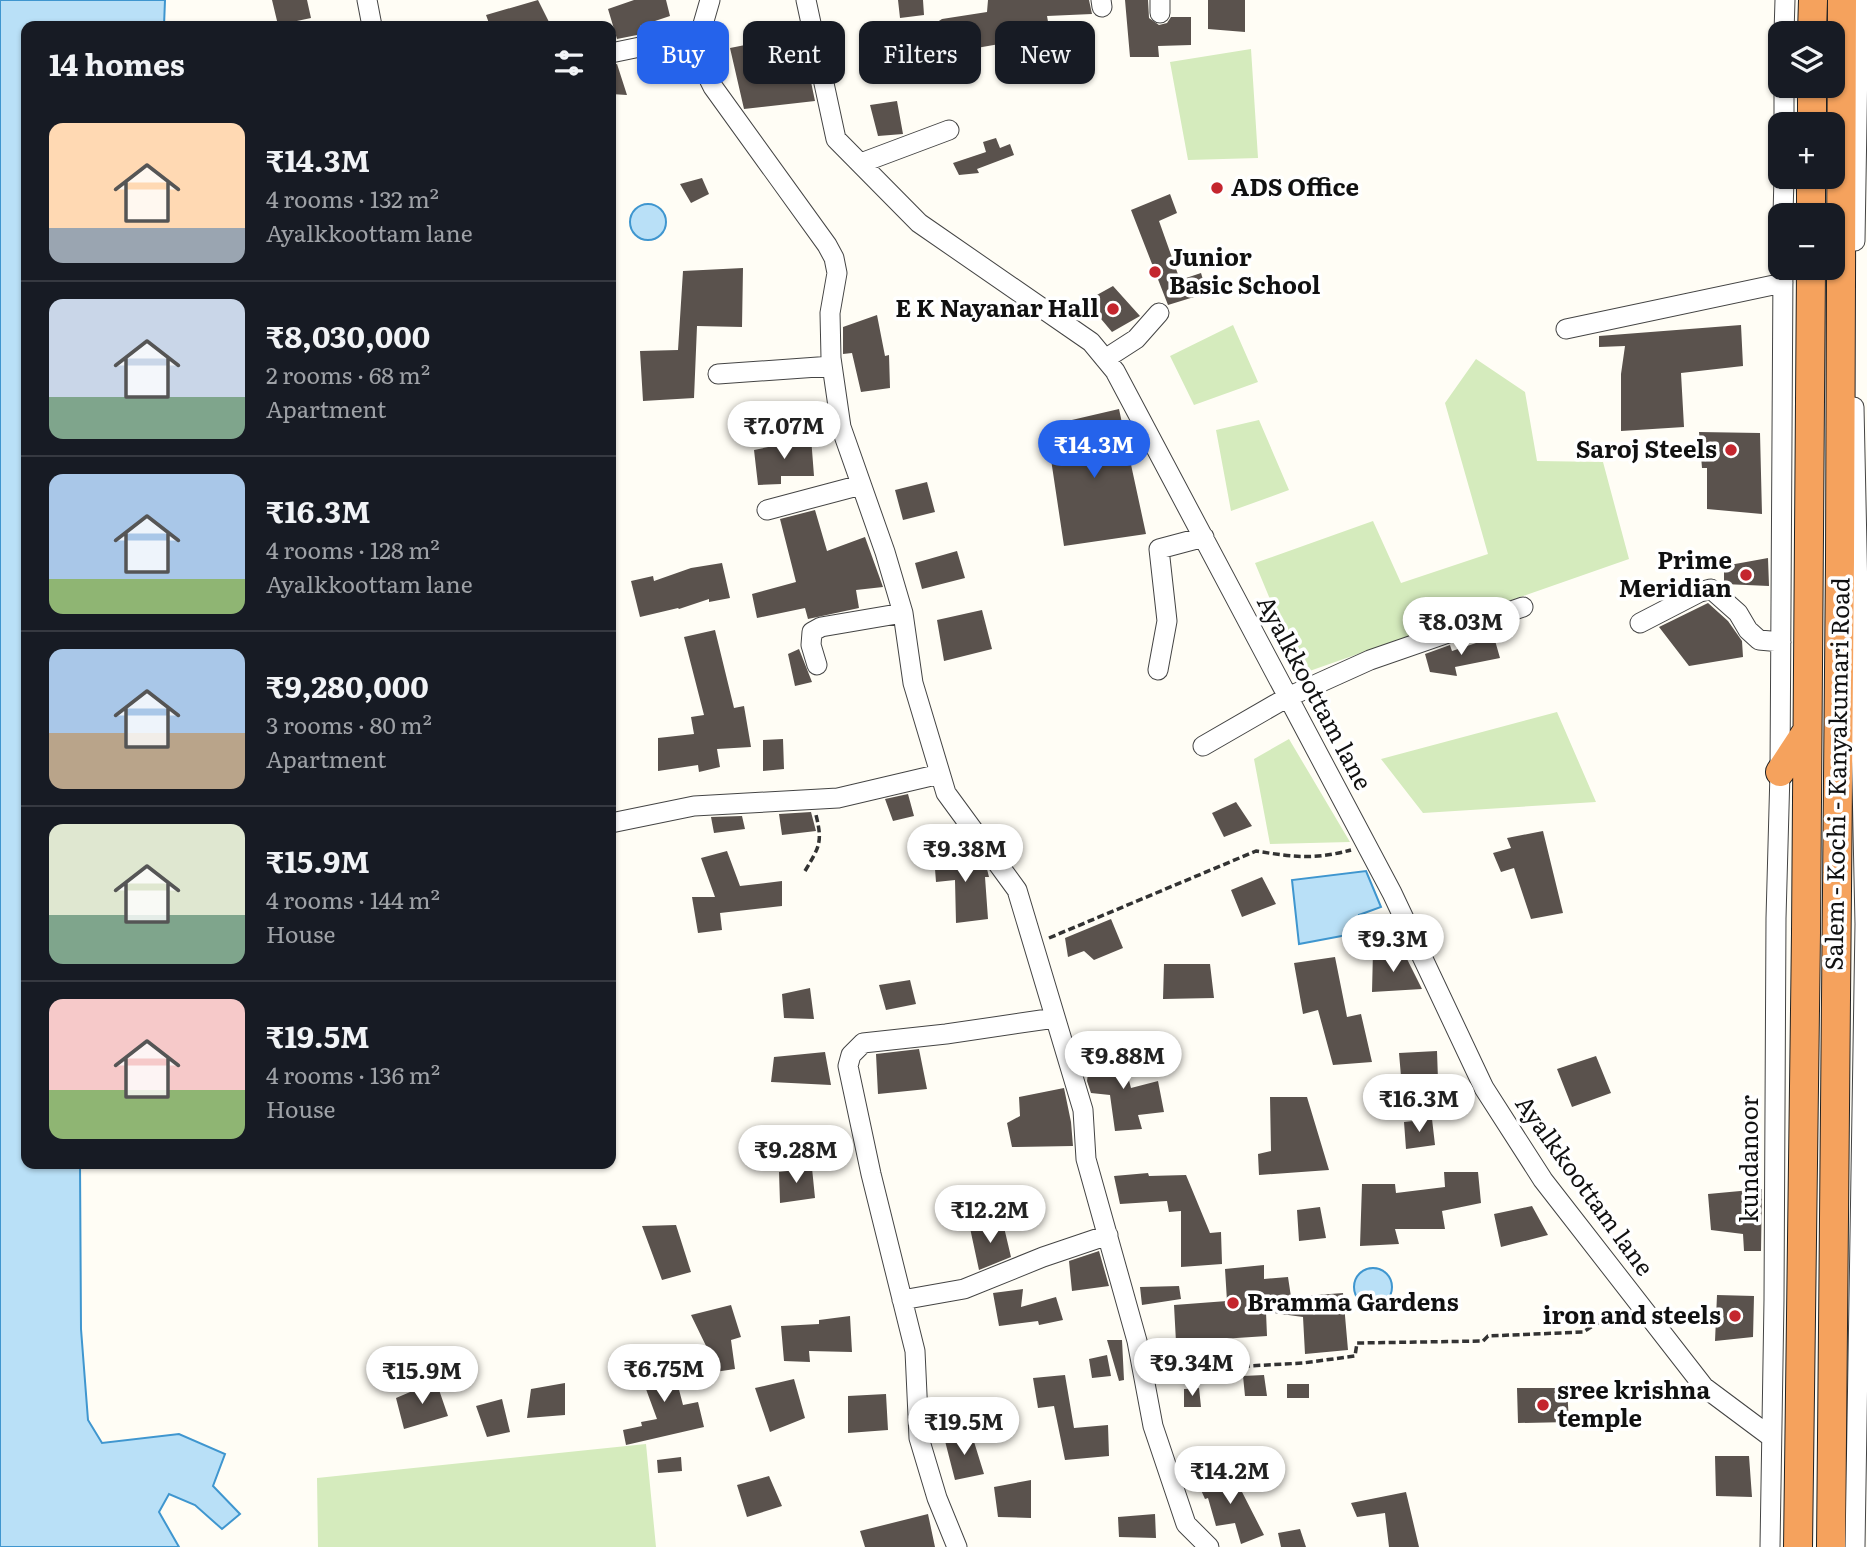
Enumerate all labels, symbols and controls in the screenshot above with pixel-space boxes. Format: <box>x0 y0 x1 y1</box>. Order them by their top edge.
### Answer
chip: Buy <box>637 21 729 84</box>
chip: Rent <box>743 21 845 84</box>
chip: Filters <box>859 21 981 84</box>
chip: New <box>995 21 1095 84</box>
map controls <box>1768 21 1845 280</box>
button: layers <box>1768 21 1845 98</box>
text: 14 homes <box>49 41 185 85</box>
icon: filters <box>550 44 588 82</box>
button: + <box>1768 112 1845 189</box>
text: ₹14.3M <box>266 137 370 181</box>
icon: home <box>105 151 189 235</box>
place label: ADS Office <box>1231 168 1359 203</box>
marker: ADS Office <box>1209 180 1225 196</box>
text: 4 rooms · 132 m² <box>266 181 439 215</box>
button: − <box>1768 203 1845 280</box>
text: Ayalkkoottam lane <box>266 215 473 249</box>
place label: Junior Basic School <box>1169 238 1321 301</box>
marker: Junior Basic School <box>1147 264 1163 280</box>
place label: E K Nayanar Hall <box>895 289 1099 324</box>
marker: E K Nayanar Hall <box>1105 301 1121 317</box>
text: ₹8,030,000 <box>266 313 430 357</box>
icon: home <box>105 327 189 411</box>
text: 2 rooms · 68 m² <box>266 357 430 391</box>
text: Apartment <box>266 391 386 425</box>
pin: ₹7.07M <box>727 402 841 461</box>
text: ₹7.07M <box>743 407 825 441</box>
pin: ₹14.3M <box>1037 420 1151 480</box>
text: ₹14.3M <box>1054 426 1134 460</box>
place label: Saroj Steels <box>1576 430 1717 465</box>
marker: Saroj Steels <box>1723 442 1739 458</box>
text: ₹16.3M <box>266 488 371 532</box>
icon: home <box>105 502 189 586</box>
text: 4 rooms · 128 m² <box>266 532 440 566</box>
place label: Prime Meridian <box>1619 541 1732 604</box>
text: Ayalkkoottam lane <box>266 566 473 600</box>
marker: Prime Meridian <box>1738 567 1754 583</box>
street label: Salem - Kochi - Kanyakumari Road <box>1815 577 1856 971</box>
street label: Ayalkkoottam lane <box>1250 588 1382 795</box>
pin: ₹8.03M <box>1404 598 1518 657</box>
text: ₹8.03M <box>1419 603 1503 637</box>
text: ₹9,280,000 <box>266 663 429 707</box>
icon: home <box>105 677 189 761</box>
text: 3 rooms · 80 m² <box>266 707 432 741</box>
text: Apartment <box>266 741 386 775</box>
pin: ₹9.38M <box>908 824 1022 884</box>
text: ₹9.38M <box>923 830 1007 864</box>
text: ₹15.9M <box>266 838 370 882</box>
icon: home <box>105 852 189 936</box>
text: 4 rooms · 144 m² <box>266 882 440 916</box>
pin: ₹9.3M <box>1344 914 1442 974</box>
text: House <box>266 916 335 950</box>
text: ₹9.3M <box>1358 920 1428 954</box>
text: ₹19.5M <box>266 1013 370 1057</box>
icon: home <box>105 1027 189 1111</box>
pin: ₹9.88M <box>1066 1032 1180 1091</box>
text: ₹9.88M <box>1081 1037 1165 1071</box>
text: 4 rooms · 136 m² <box>266 1057 440 1091</box>
pin: ₹16.3M <box>1362 1074 1476 1134</box>
text: ₹16.3M <box>1379 1080 1459 1114</box>
street label: Ayalkkoottam lane <box>1509 1087 1664 1282</box>
text: House <box>266 1091 335 1125</box>
street label: kundanoor <box>1730 1095 1765 1223</box>
pin: ₹9.28M <box>739 1126 853 1185</box>
text: ₹9.28M <box>754 1131 838 1165</box>
pin: ₹12.2M <box>933 1186 1047 1245</box>
text: ₹12.2M <box>951 1191 1029 1225</box>
place label: Bramma Gardens <box>1247 1283 1459 1318</box>
marker: Bramma Gardens <box>1225 1295 1241 1311</box>
place label: iron and steels <box>1543 1296 1721 1331</box>
marker: iron and steels <box>1727 1308 1743 1324</box>
pin: ₹9.34M <box>1135 1338 1249 1398</box>
pin: ₹6.75M <box>607 1344 721 1404</box>
text: ₹9.34M <box>1150 1344 1234 1378</box>
pin: ₹15.9M <box>365 1346 479 1406</box>
text: ₹6.75M <box>624 1350 704 1384</box>
text: ₹15.9M <box>382 1352 462 1386</box>
place label: sree krishna temple <box>1557 1371 1711 1434</box>
marker: sree krishna temple <box>1535 1397 1551 1413</box>
pin: ₹19.5M <box>907 1398 1021 1457</box>
text: ₹19.5M <box>924 1403 1004 1437</box>
pin: ₹14.2M <box>1173 1446 1287 1506</box>
text: ₹14.2M <box>1190 1452 1270 1486</box>

